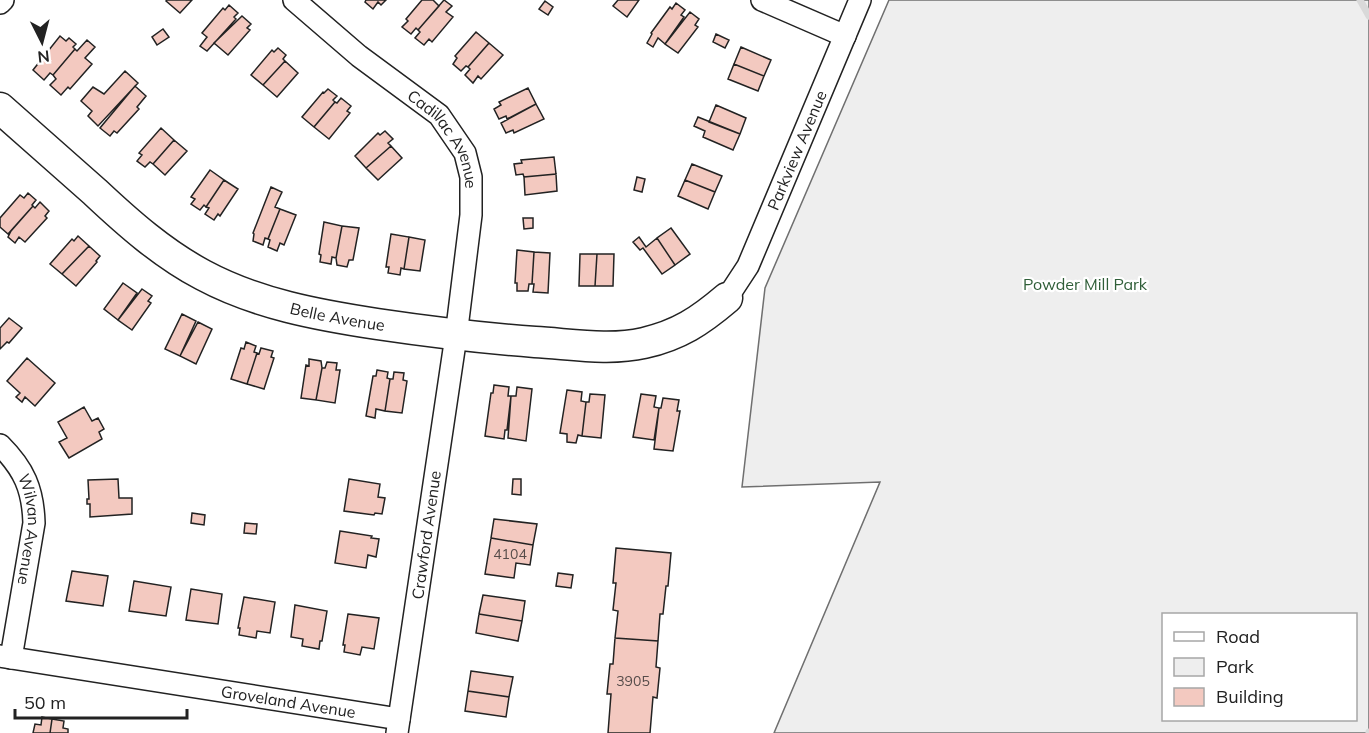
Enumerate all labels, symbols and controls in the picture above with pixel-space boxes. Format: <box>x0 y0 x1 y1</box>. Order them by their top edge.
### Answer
north arrow <box>12 12 72 72</box>
text: N <box>37 46 51 67</box>
street label: Cadillac Avenue <box>404 85 481 188</box>
street label: Parkview Avenue <box>763 87 831 213</box>
park label: Powder Mill Park <box>1023 274 1148 294</box>
street label: Belle Avenue <box>288 298 386 335</box>
street label: Crawford Avenue <box>407 469 445 601</box>
street label: Wilvan Avenue <box>14 471 44 587</box>
house number: 4104 <box>493 545 527 563</box>
legend <box>1162 613 1357 721</box>
text: Road <box>1216 625 1260 648</box>
text: Park <box>1216 655 1255 678</box>
house number: 3905 <box>616 672 650 690</box>
street label: Groveland Avenue <box>220 681 357 722</box>
scale bar <box>15 682 188 720</box>
text: Building <box>1216 685 1284 708</box>
text: 50 m <box>24 691 66 714</box>

